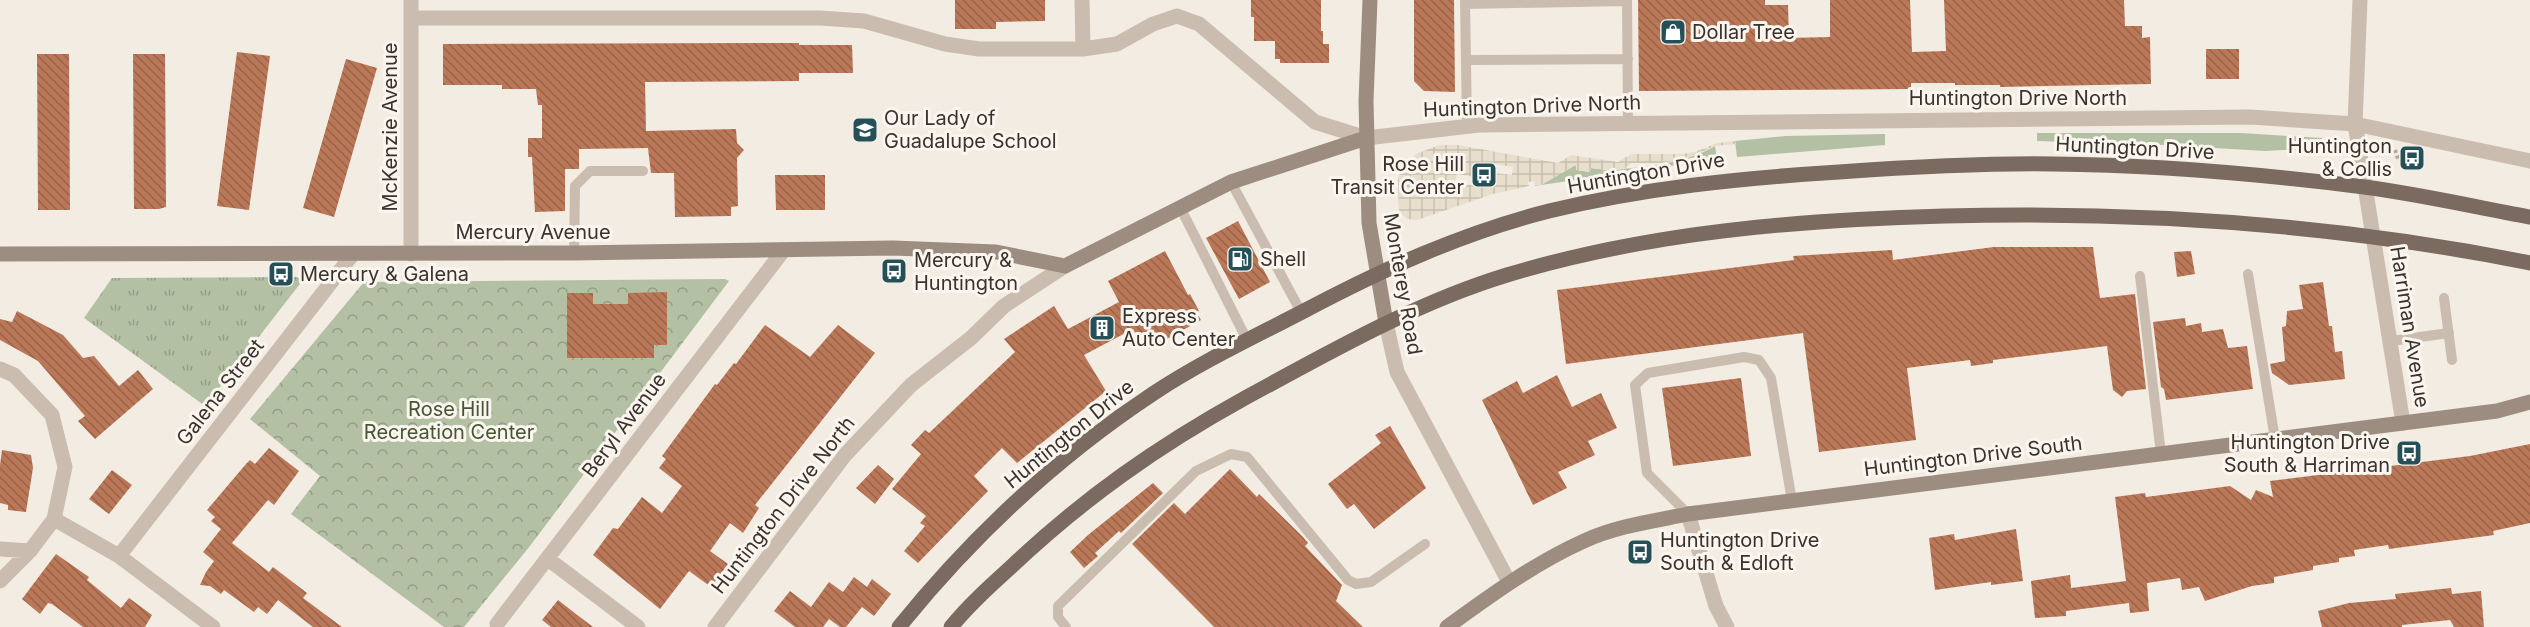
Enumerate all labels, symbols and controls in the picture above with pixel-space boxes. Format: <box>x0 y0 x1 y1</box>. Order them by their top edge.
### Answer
shop icon: Dollar Tree <box>1658 17 1688 47</box>
place label: Dollar Tree <box>1692 20 1795 44</box>
street label: McKenzie Avenue <box>378 42 402 212</box>
street label: Huntington Drive North <box>1909 86 2127 110</box>
street label: Huntington Drive North <box>1423 90 1641 122</box>
place label: Our Lady of Guadalupe School <box>884 106 1057 153</box>
school or university icon: Our Lady of Guadalupe School <box>850 115 880 145</box>
street label: Huntington Drive <box>2055 132 2215 164</box>
place label: Huntington & Collis <box>2288 134 2392 181</box>
bus stop icon: Huntington & Collis <box>2397 143 2427 173</box>
street label: Huntington Drive <box>1565 147 1727 199</box>
place label: Rose Hill Transit Center <box>1330 152 1464 199</box>
bus stop icon: Rose Hill Transit Center <box>1469 160 1499 190</box>
street label: Monterey Road <box>1379 211 1427 357</box>
street label: Mercury Avenue <box>455 220 611 244</box>
fuel station icon: Shell <box>1225 244 1255 274</box>
street label: Harriman Avenue <box>2385 245 2435 409</box>
place label: Shell <box>1260 247 1306 271</box>
place label: Mercury & Huntington <box>914 248 1018 295</box>
bus stop icon: Mercury & Huntington <box>879 256 909 286</box>
bus stop icon: Mercury & Galena <box>266 259 296 289</box>
place label: Mercury & Galena <box>300 262 469 286</box>
place label: Express Auto Center <box>1122 304 1236 351</box>
building icon: Express Auto Center <box>1087 313 1117 343</box>
street label: Galena Street <box>171 334 269 450</box>
street label: Beryl Avenue <box>577 368 671 482</box>
street label: Huntington Drive <box>1000 375 1138 493</box>
park label: Rose Hill Recreation Center <box>364 397 535 444</box>
street label: Huntington Drive North <box>706 412 860 598</box>
place label: Huntington Drive South & Harriman <box>2224 430 2390 477</box>
street label: Huntington Drive South <box>1862 431 2084 481</box>
bus stop icon: Huntington Drive South & Harriman <box>2394 438 2424 468</box>
place label: Huntington Drive South & Edloft <box>1660 528 1819 575</box>
bus stop icon: Huntington Drive South & Edloft <box>1625 537 1655 567</box>

